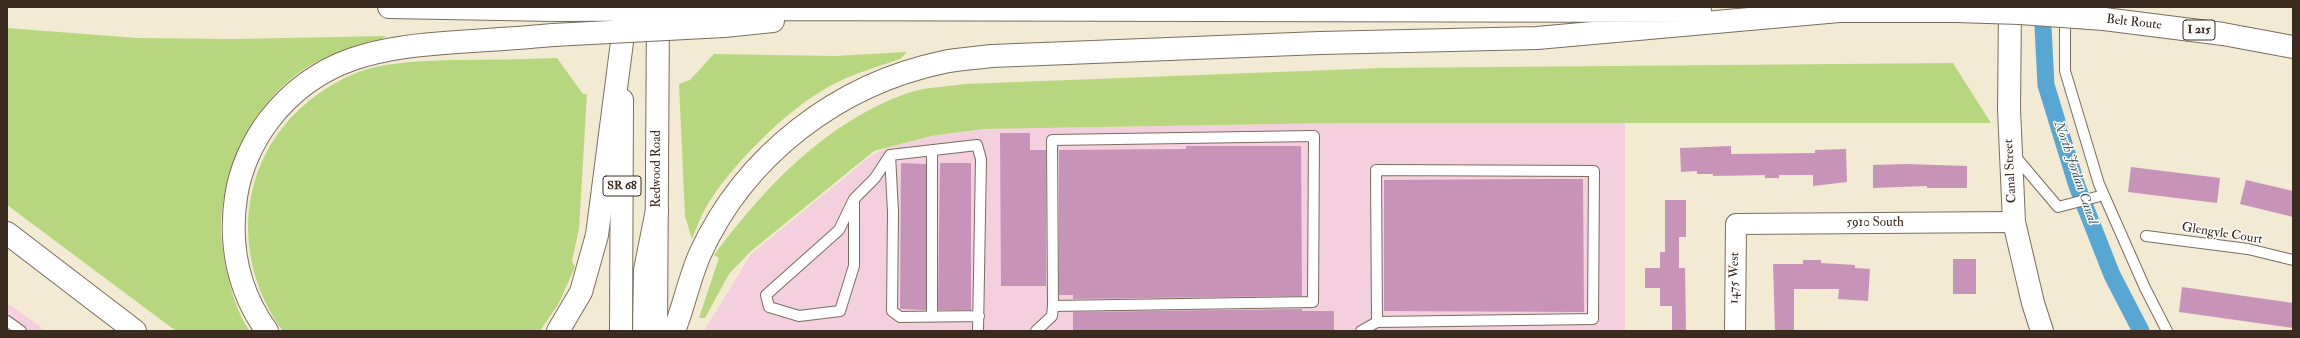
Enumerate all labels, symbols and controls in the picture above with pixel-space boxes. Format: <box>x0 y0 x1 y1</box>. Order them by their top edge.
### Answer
street label: Belt Route <box>2105 12 2163 34</box>
road number: I 215 <box>2183 20 2215 40</box>
water label: North Jordan Canal <box>2050 119 2100 227</box>
street label: Redwood Road <box>649 130 665 208</box>
street label: Canal Street <box>2002 139 2020 203</box>
road number: SR 68 <box>603 176 641 196</box>
street label: 5910 South <box>1846 215 1904 231</box>
street label: Glengyle Court <box>2181 220 2263 248</box>
street label: 1475 West <box>1727 252 1743 304</box>

